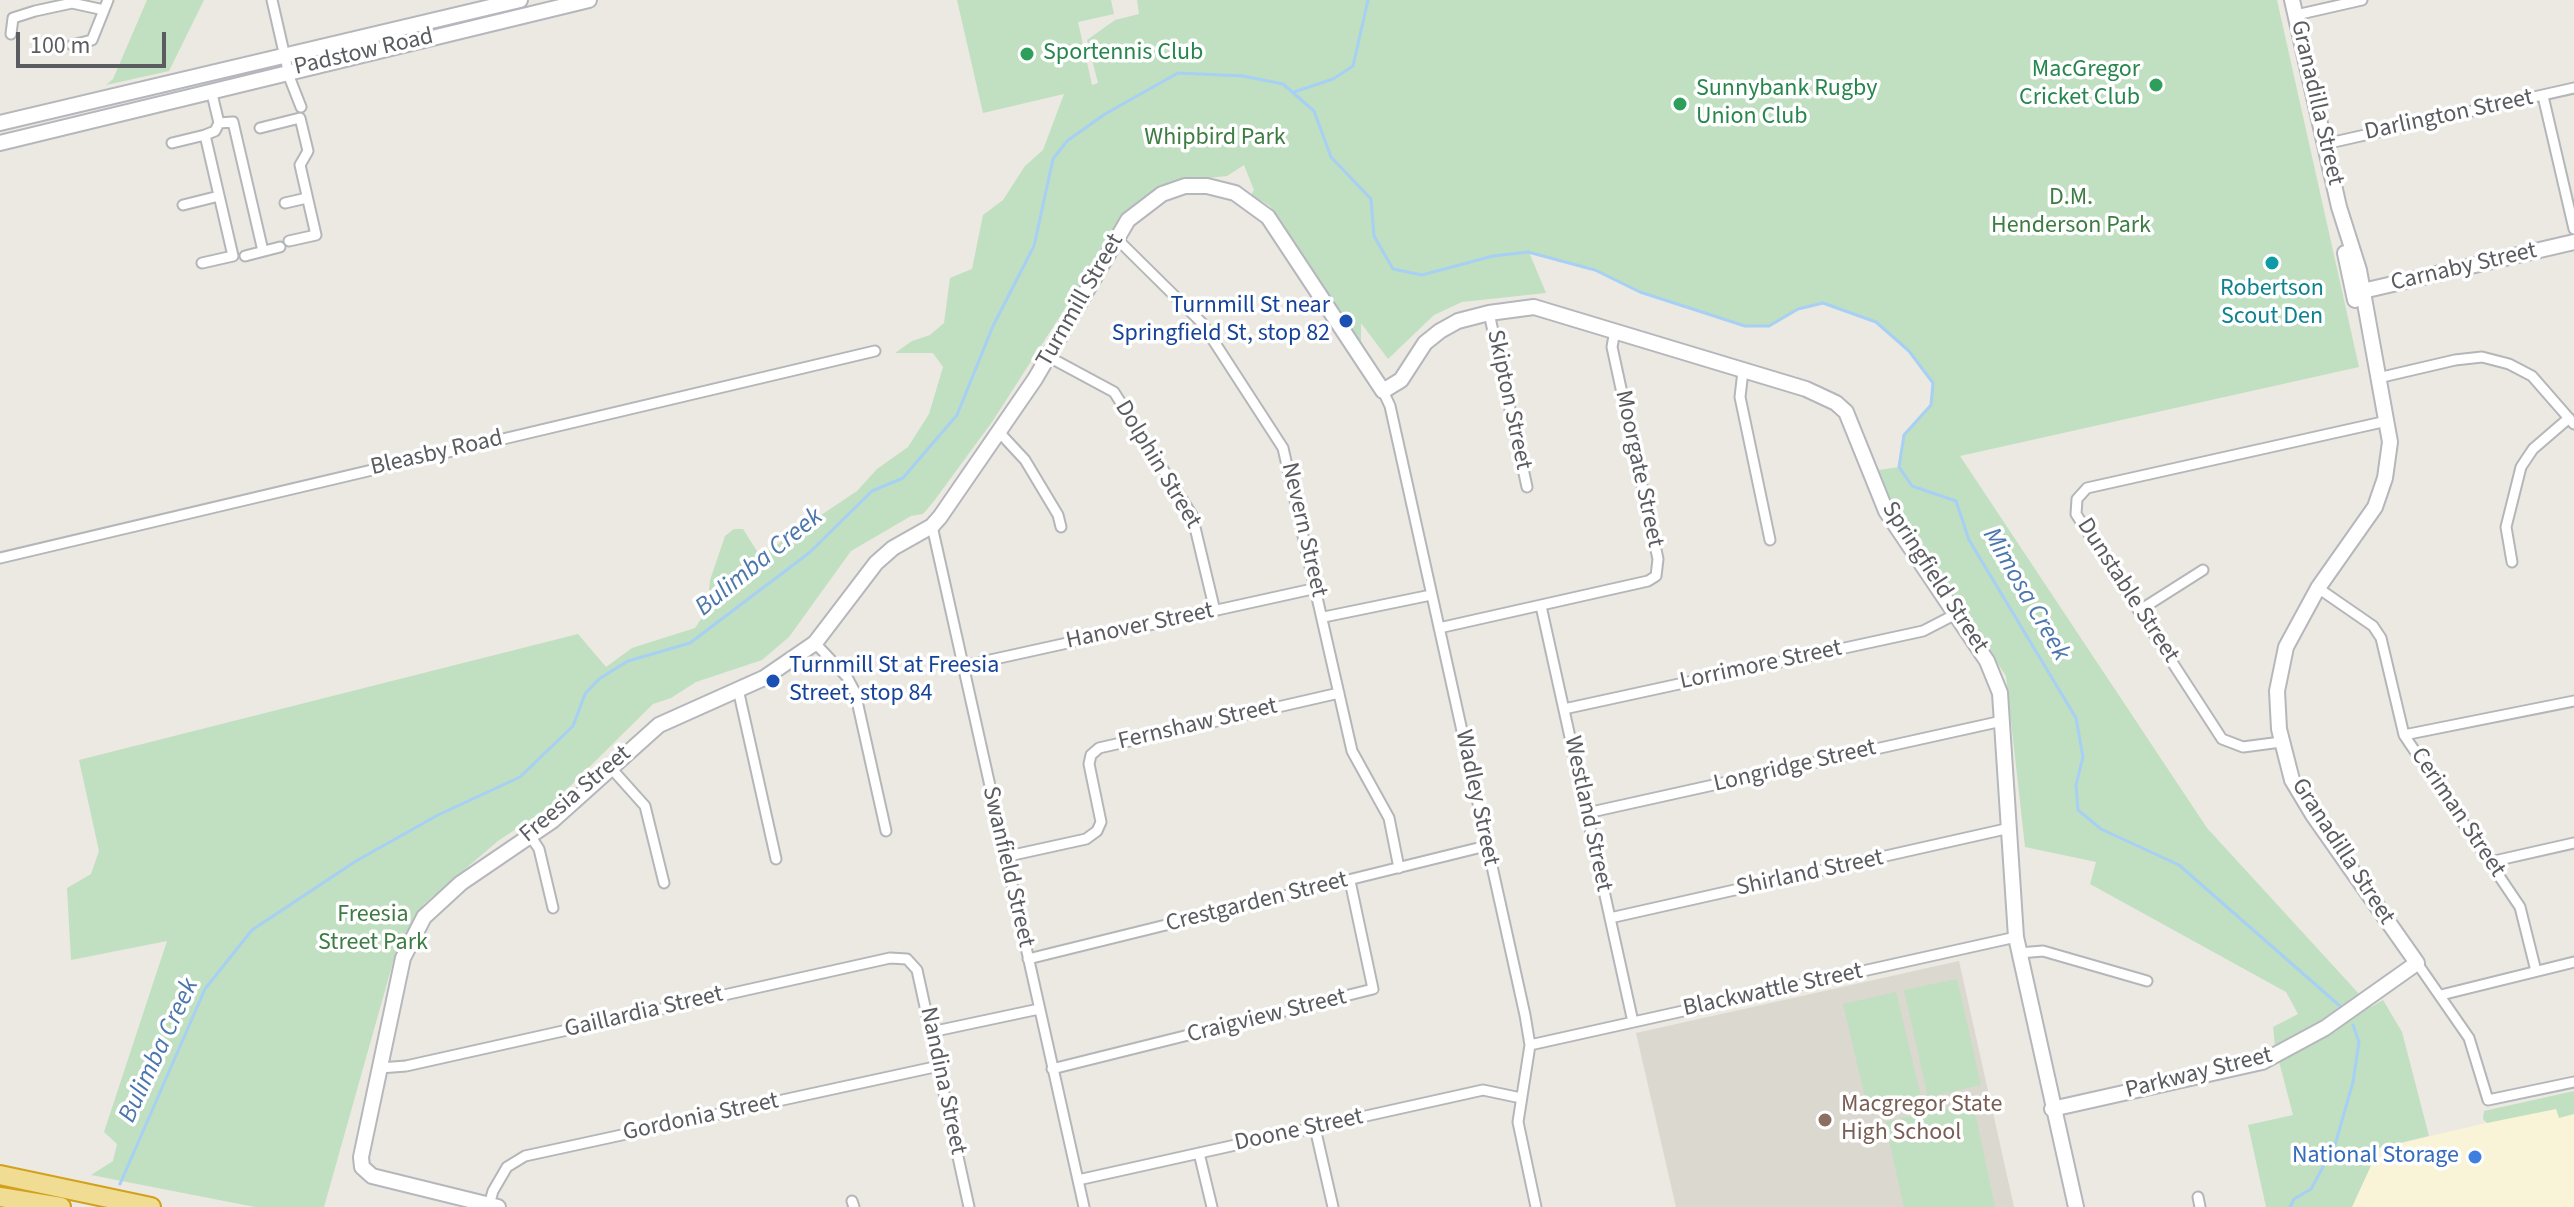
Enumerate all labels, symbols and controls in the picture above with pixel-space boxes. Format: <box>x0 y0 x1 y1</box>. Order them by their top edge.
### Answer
scale bar <box>20 16 170 66</box>
street label: Granadilla Street <box>2283 18 2349 188</box>
street label: Padstow Road <box>292 23 436 83</box>
text: 100 m <box>30 28 90 63</box>
place label: Sportennis Club <box>1043 40 1203 68</box>
marker: Sportennis Club <box>1018 45 1036 63</box>
place label: MacGregor Cricket Club <box>2019 57 2140 113</box>
place label: Sunnybank Rugby Union Club <box>1696 76 1877 132</box>
marker: MacGregor Cricket Club <box>2147 76 2165 94</box>
street label: Darlington Street <box>2362 84 2536 148</box>
marker: Sunnybank Rugby Union Club <box>1671 95 1689 113</box>
park label: Whipbird Park <box>1144 125 1286 153</box>
park label: D.M. Henderson Park <box>1991 185 2151 241</box>
street label: Turnmill Street <box>1031 229 1131 373</box>
street label: Carnaby Street <box>2388 237 2540 299</box>
marker: Robertson Scout Den <box>2263 254 2281 272</box>
place label: Robertson Scout Den <box>2220 276 2324 332</box>
place label: Turnmill St near Springfield St, stop 82 <box>1112 293 1330 349</box>
marker: Turnmill St near Springfield St, stop 82 <box>1337 312 1355 330</box>
street label: Skipton Street <box>1479 327 1537 473</box>
street label: Moorgate Street <box>1607 388 1669 550</box>
street label: Dolphin Street <box>1108 396 1206 534</box>
street label: Bleasby Road <box>368 425 506 483</box>
street label: Nevern Street <box>1274 460 1332 600</box>
street label: Springfield Street <box>1874 497 1994 659</box>
water label: Bulimba Creek <box>690 502 830 624</box>
street label: Dunstable Street <box>2070 513 2184 669</box>
water label: Mimosa Creek <box>1974 523 2076 667</box>
street label: Hanover Street <box>1064 597 1216 657</box>
street label: Lorrimore Street <box>1677 635 1845 697</box>
place label: Turnmill St at Freesia Street, stop 84 <box>789 653 999 709</box>
marker: Turnmill St at Freesia Street, stop 84 <box>764 672 782 690</box>
street label: Fernshaw Street <box>1116 693 1280 757</box>
street label: Wadley Street <box>1448 727 1504 869</box>
street label: Westland Street <box>1556 734 1618 894</box>
street label: Longridge Street <box>1711 734 1879 800</box>
street label: Freesia Street <box>515 740 637 850</box>
street label: Ceriman Street <box>2403 743 2511 883</box>
street label: Granadilla Street <box>2284 774 2400 930</box>
street label: Swanfield Street <box>974 784 1040 950</box>
street label: Shirland Street <box>1734 844 1886 904</box>
street label: Crestgarden Street <box>1163 866 1351 940</box>
park label: Freesia Street Park <box>318 902 428 958</box>
street label: Blackwattle Street <box>1681 958 1865 1024</box>
water label: Bulimba Creek <box>113 974 207 1128</box>
street label: Gaillardia Street <box>562 981 726 1045</box>
street label: Craigview Street <box>1185 983 1349 1051</box>
street label: Nandina Street <box>912 1005 972 1157</box>
street label: Parkway Street <box>2123 1042 2275 1106</box>
street label: Gordonia Street <box>621 1087 781 1149</box>
place label: Macgregor State High School <box>1841 1092 2002 1148</box>
street label: Doone Street <box>1232 1103 1366 1159</box>
marker: Macgregor State High School <box>1816 1111 1834 1129</box>
place label: National Storage <box>2292 1143 2459 1171</box>
marker: National Storage <box>2466 1148 2484 1166</box>

